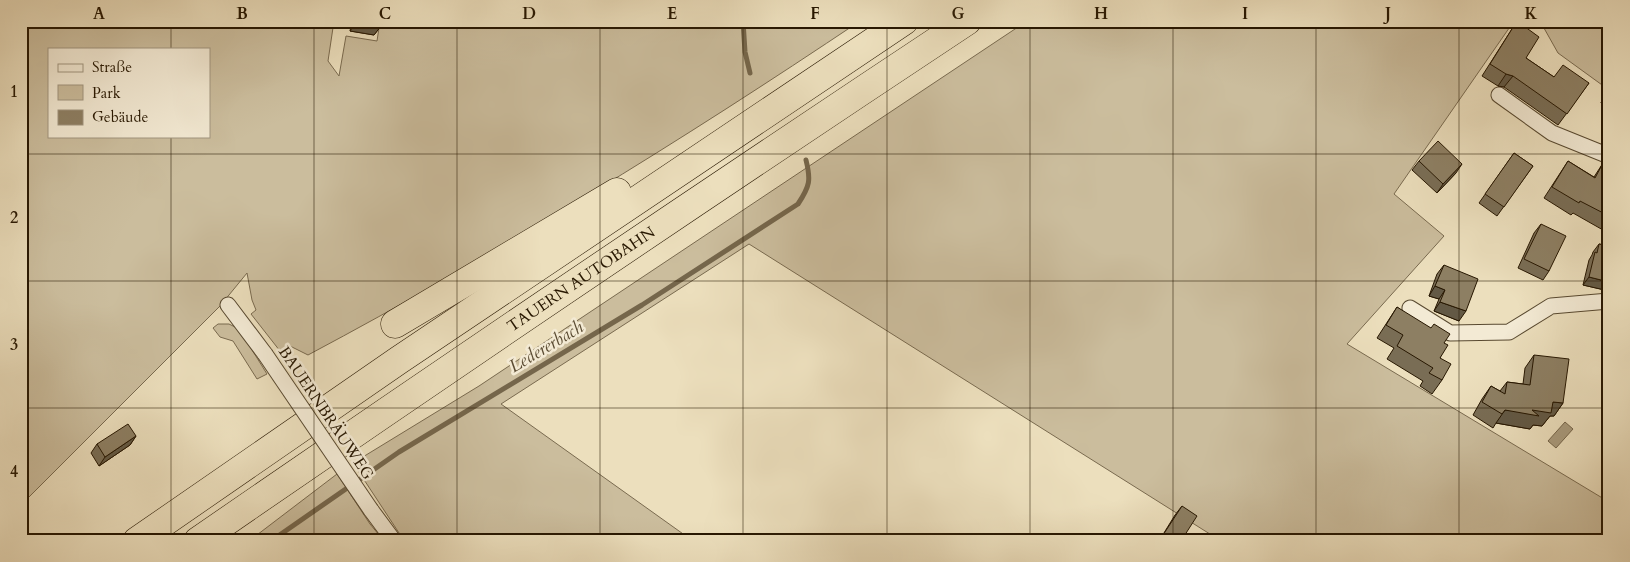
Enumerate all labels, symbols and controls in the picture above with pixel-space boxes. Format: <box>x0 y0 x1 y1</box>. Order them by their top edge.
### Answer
text: A <box>93 3 105 25</box>
text: B <box>236 3 248 25</box>
text: C <box>379 3 391 25</box>
text: D <box>522 3 536 25</box>
text: E <box>667 3 677 25</box>
text: F <box>810 3 820 25</box>
text: G <box>951 3 965 25</box>
text: H <box>1094 3 1108 25</box>
text: I <box>1242 3 1248 25</box>
text: J <box>1383 3 1391 25</box>
text: K <box>1525 3 1538 25</box>
legend <box>48 48 210 138</box>
text: Straße <box>92 57 132 77</box>
text: 1 <box>10 81 18 103</box>
text: Park <box>92 83 121 103</box>
text: Gebäude <box>92 107 149 127</box>
text: 2 <box>10 207 18 229</box>
street label: TAUERN AUTOBAHN <box>503 221 660 337</box>
water label: Ledererbach <box>504 315 588 379</box>
text: 3 <box>10 334 18 356</box>
street label: BAUERNBRÄUWEG <box>273 342 379 484</box>
text: 4 <box>10 461 18 483</box>

